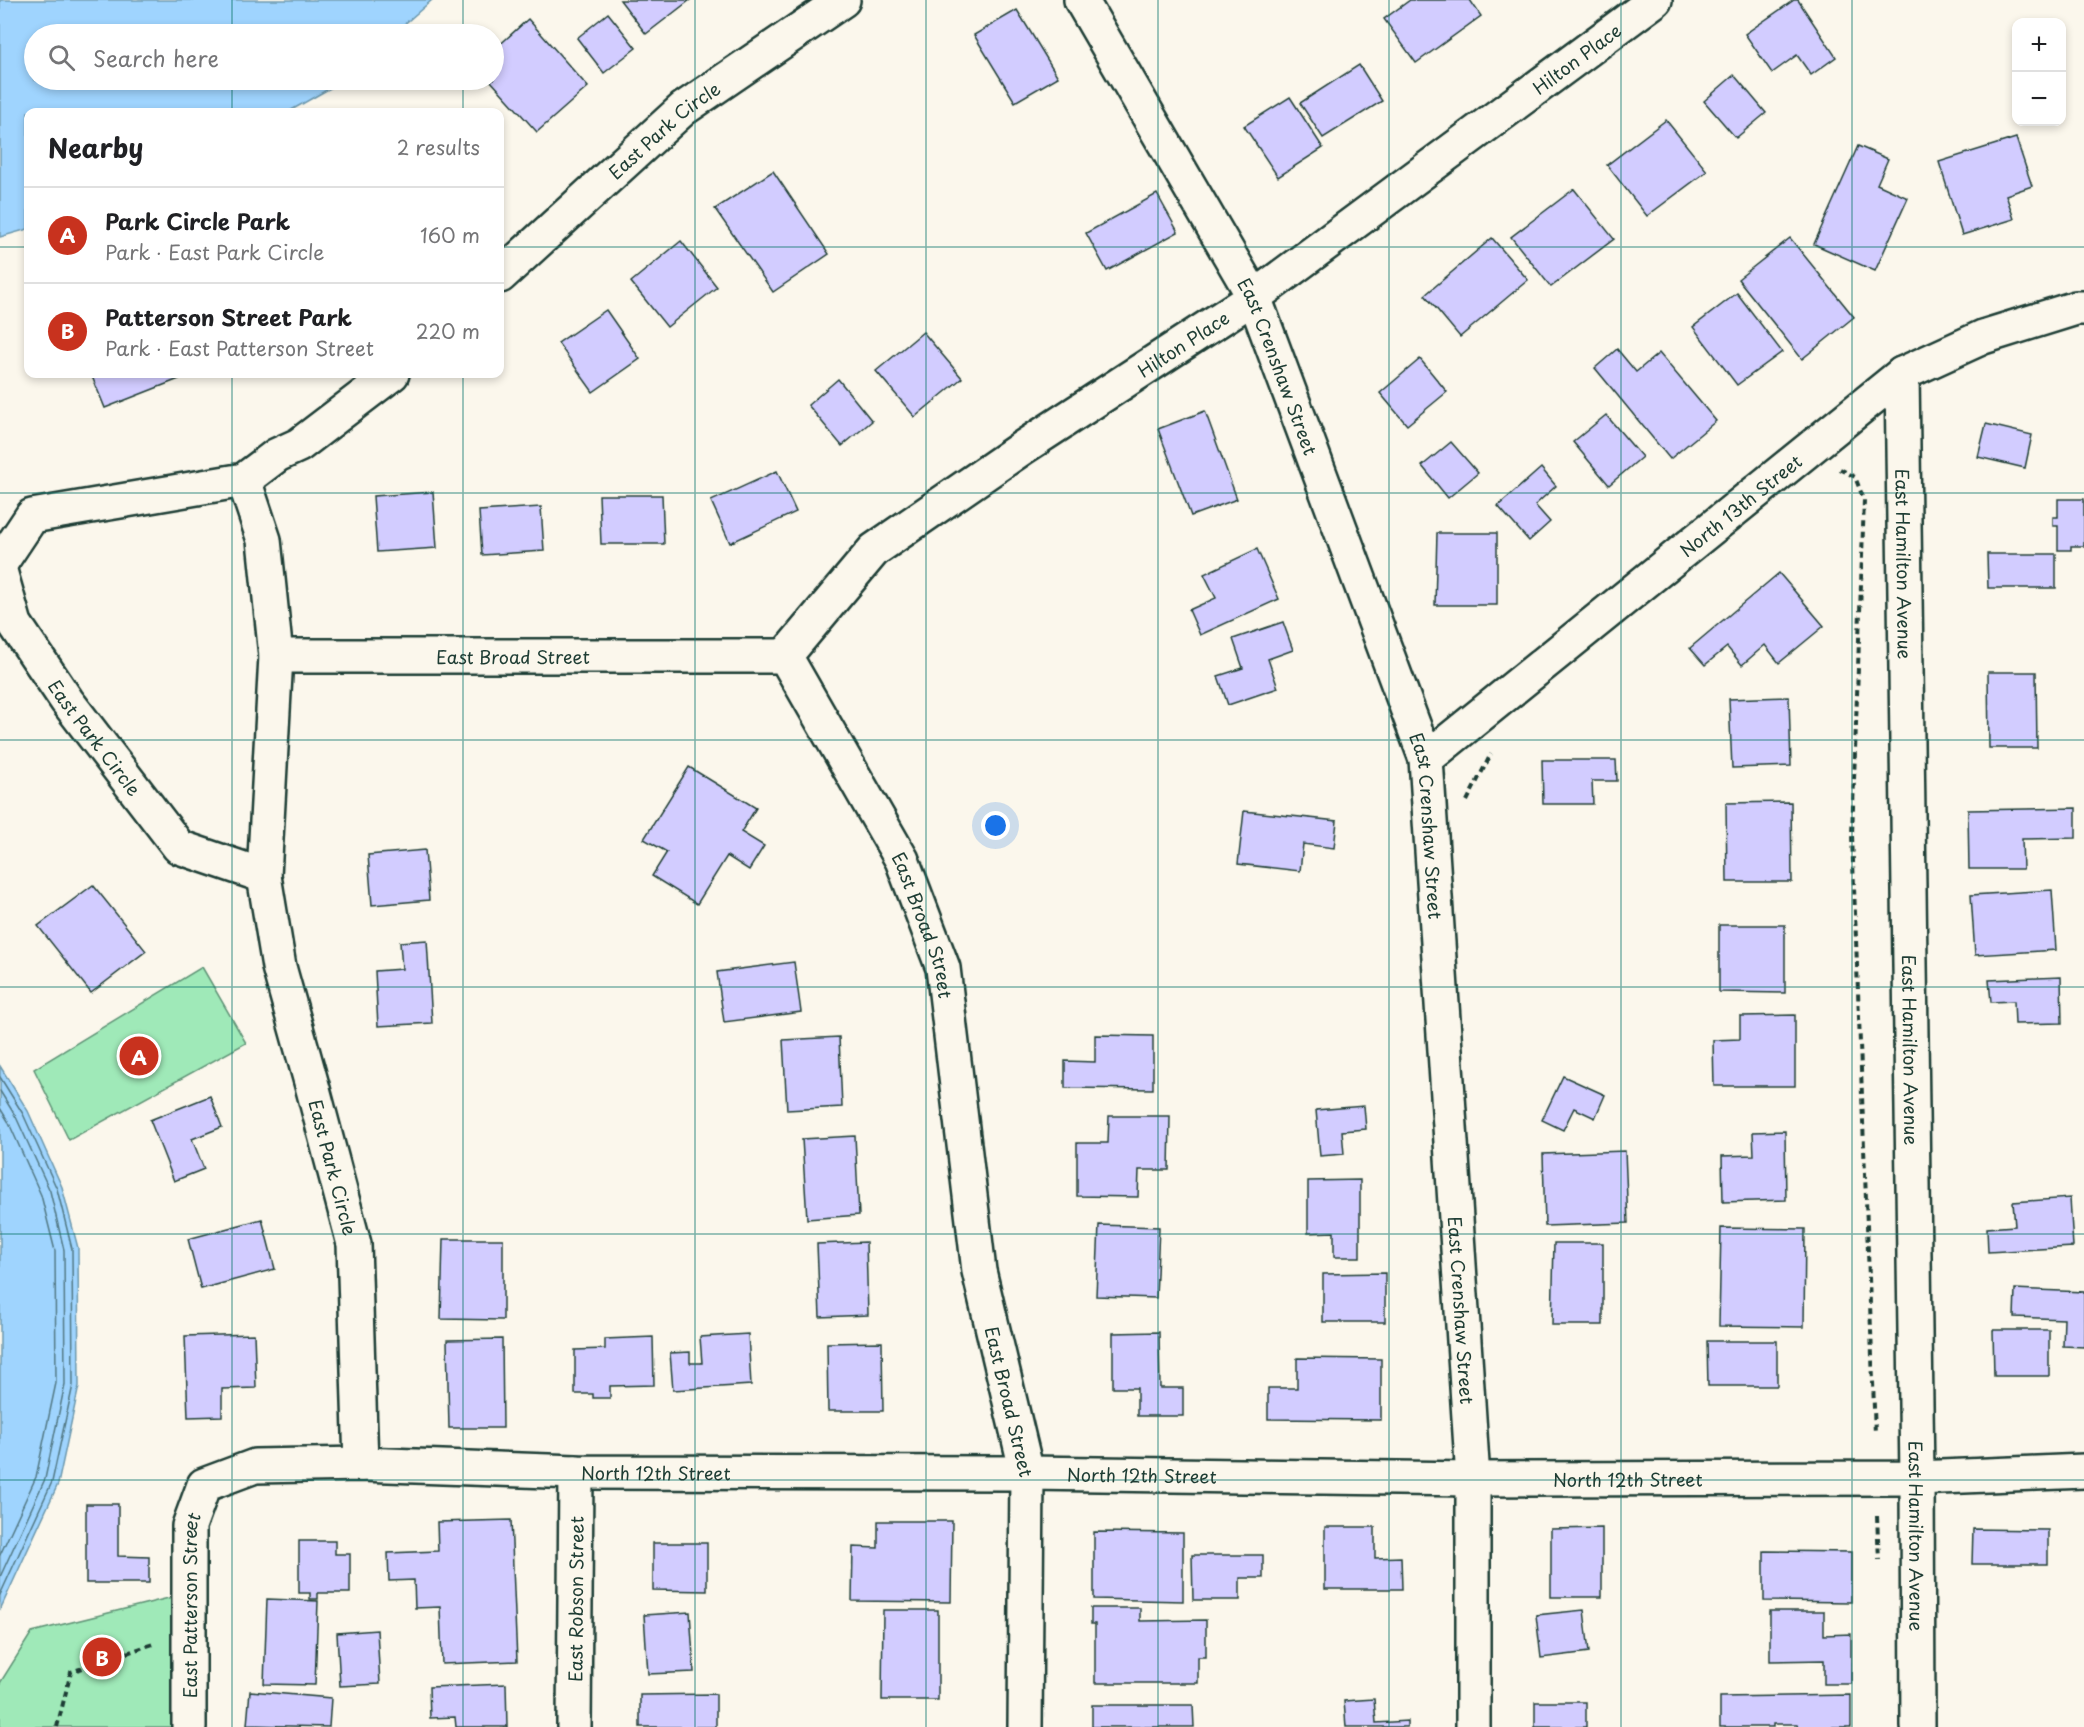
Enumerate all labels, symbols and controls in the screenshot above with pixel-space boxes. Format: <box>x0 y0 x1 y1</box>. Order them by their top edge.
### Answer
street label: Hilton Place <box>1526 16 1626 100</box>
map controls <box>2012 18 2066 126</box>
button: + <box>2012 18 2066 72</box>
search box <box>24 24 504 90</box>
icon: search <box>45 41 78 74</box>
text: Search here <box>93 41 219 74</box>
button: − <box>2012 72 2066 126</box>
street label: East Park Circle <box>602 74 725 185</box>
text: Nearby <box>48 128 143 167</box>
text: 2 results <box>397 132 480 162</box>
text: Park Circle Park <box>105 204 290 237</box>
text: A <box>60 220 75 250</box>
text: 160 m <box>420 220 480 250</box>
text: Park · East Park Circle <box>105 237 325 267</box>
street label: East Crenshaw Street <box>1232 272 1325 459</box>
text: Patterson Street Park <box>105 300 352 333</box>
street label: Hilton Place <box>1132 304 1234 383</box>
text: B <box>61 316 74 346</box>
text: 220 m <box>416 316 480 346</box>
text: Park · East Patterson Street <box>105 333 374 363</box>
street label: North 13th Street <box>1673 447 1807 563</box>
street label: East Hamilton Avenue <box>1890 468 1919 660</box>
street label: East Broad Street <box>436 643 590 670</box>
street label: East Park Circle <box>43 674 148 801</box>
street label: East Crenshaw Street <box>1404 728 1450 920</box>
your location <box>981 811 1010 840</box>
street label: East Broad Street <box>886 846 960 1000</box>
street label: East Hamilton Avenue <box>1896 954 1926 1146</box>
pin: A <box>120 1034 158 1078</box>
street label: East Park Circle <box>303 1096 365 1238</box>
street label: East Crenshaw Street <box>1442 1215 1482 1405</box>
street label: East Broad Street <box>979 1324 1041 1480</box>
street label: East Hamilton Avenue <box>1903 1440 1931 1631</box>
street label: North 12th Street <box>581 1459 731 1486</box>
street label: North 12th Street <box>1067 1460 1217 1489</box>
street label: North 12th Street <box>1553 1465 1703 1492</box>
street label: East Patterson Street <box>175 1508 207 1698</box>
street label: East Robson Street <box>561 1516 589 1682</box>
pin: B <box>82 1634 122 1680</box>

